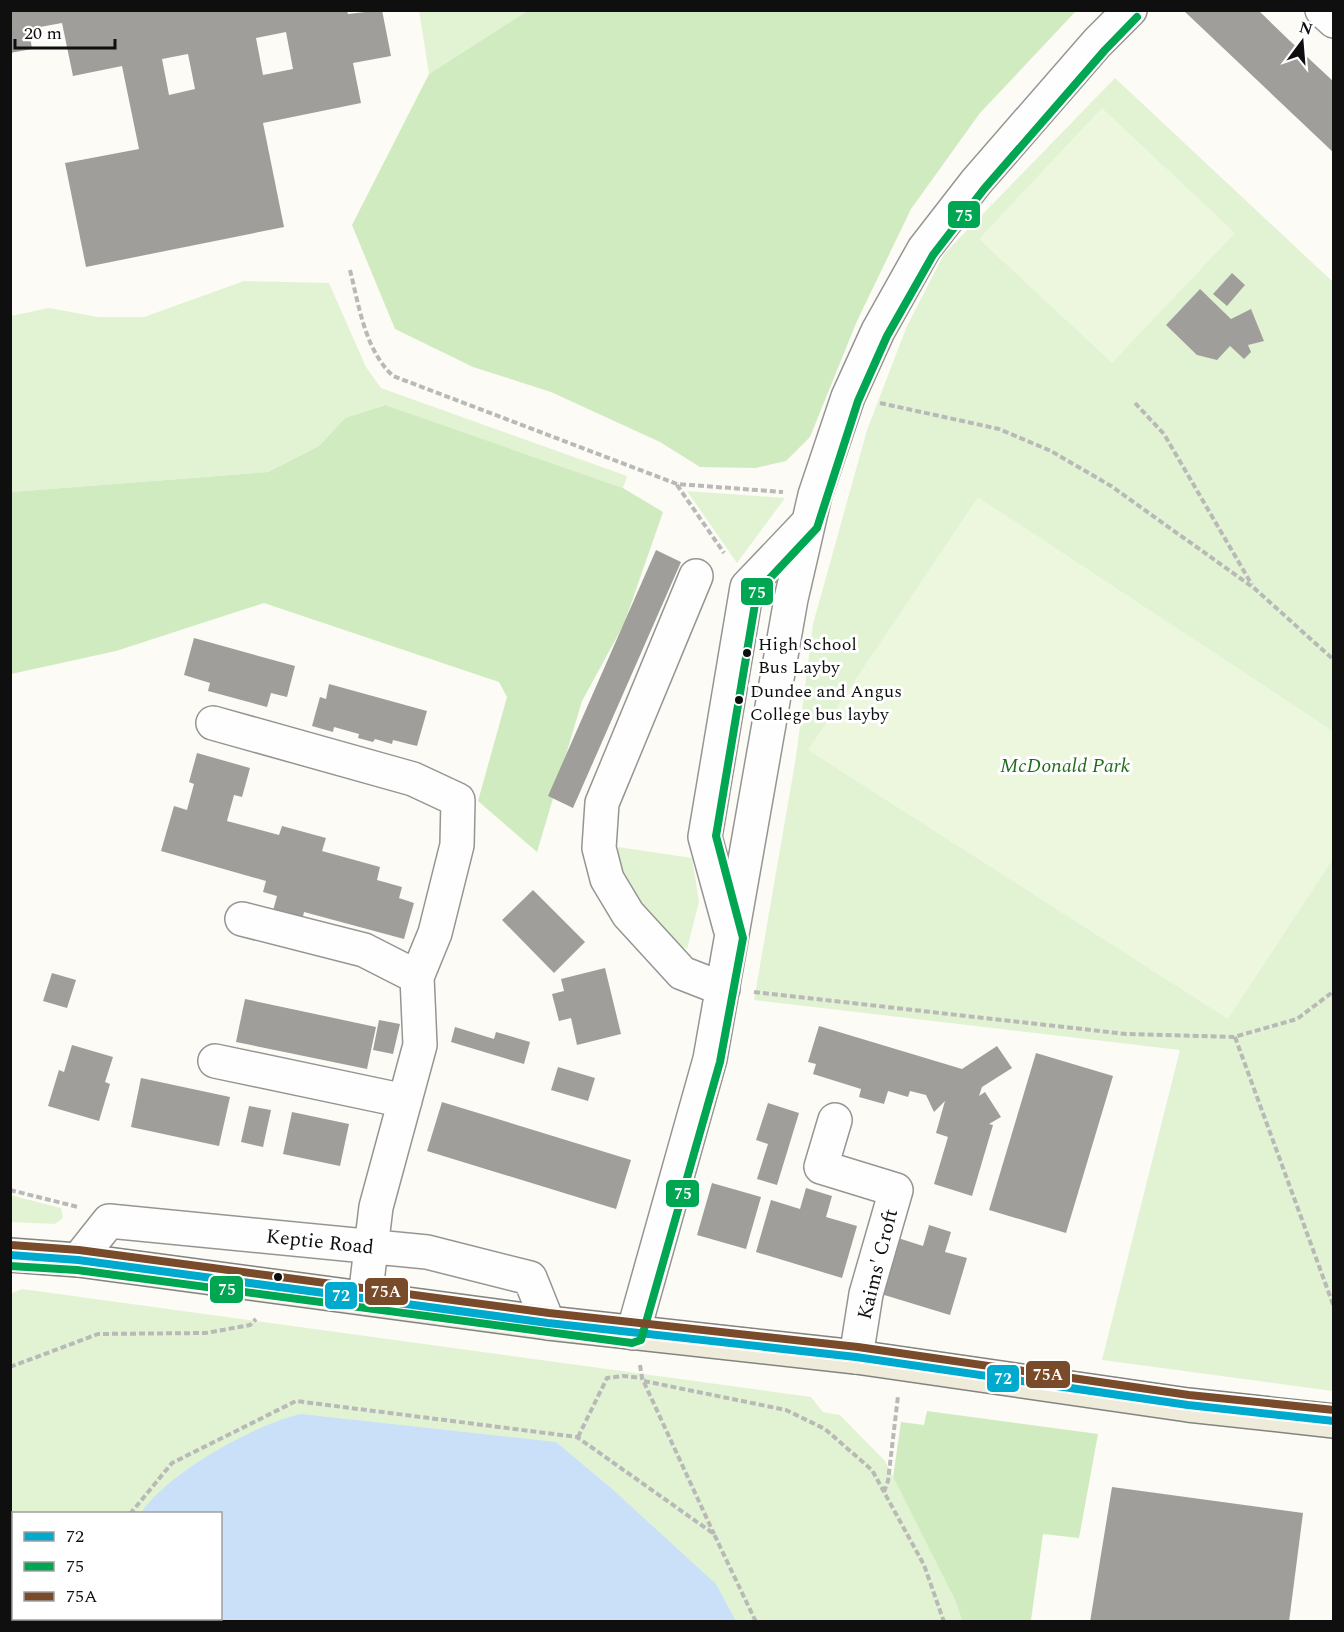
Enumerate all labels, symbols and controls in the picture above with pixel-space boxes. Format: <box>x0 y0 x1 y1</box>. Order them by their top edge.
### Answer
scale bar <box>15 12 116 50</box>
north arrow <box>1272 12 1332 72</box>
text: N <box>1296 15 1315 42</box>
text: 20 m <box>24 20 62 47</box>
line badge: 75 <box>947 200 981 229</box>
text: 75 <box>955 204 973 228</box>
line badge: 75 <box>740 577 774 606</box>
text: 75 <box>748 581 766 605</box>
place label: High School Bus Layby <box>758 631 857 681</box>
marker: High School Bus Layby <box>741 647 753 659</box>
place label: Dundee and Angus College bus layby <box>750 678 902 728</box>
marker: Dundee and Angus College bus layby <box>733 694 745 706</box>
park label: McDonald Park <box>1000 751 1131 781</box>
line badge: 75 <box>665 1179 700 1208</box>
text: 75 <box>674 1182 692 1206</box>
street label: Kaims' Croft <box>850 1206 906 1323</box>
street label: Keptie Road <box>265 1221 375 1263</box>
unlabelled marker <box>272 1271 284 1283</box>
line badge: 75 <box>209 1275 244 1304</box>
line badge: 75A <box>364 1277 409 1306</box>
text: 75 <box>218 1278 236 1302</box>
text: 75A <box>371 1280 402 1304</box>
line badge: 72 <box>324 1281 358 1310</box>
text: 72 <box>332 1284 350 1308</box>
line badge: 75A <box>1025 1360 1071 1389</box>
text: 75A <box>1033 1363 1064 1387</box>
line badge: 72 <box>986 1364 1020 1393</box>
text: 72 <box>994 1367 1012 1391</box>
legend <box>12 1512 222 1620</box>
text: 72 <box>66 1523 84 1550</box>
text: 75 <box>66 1553 84 1580</box>
text: 75A <box>66 1583 98 1610</box>

